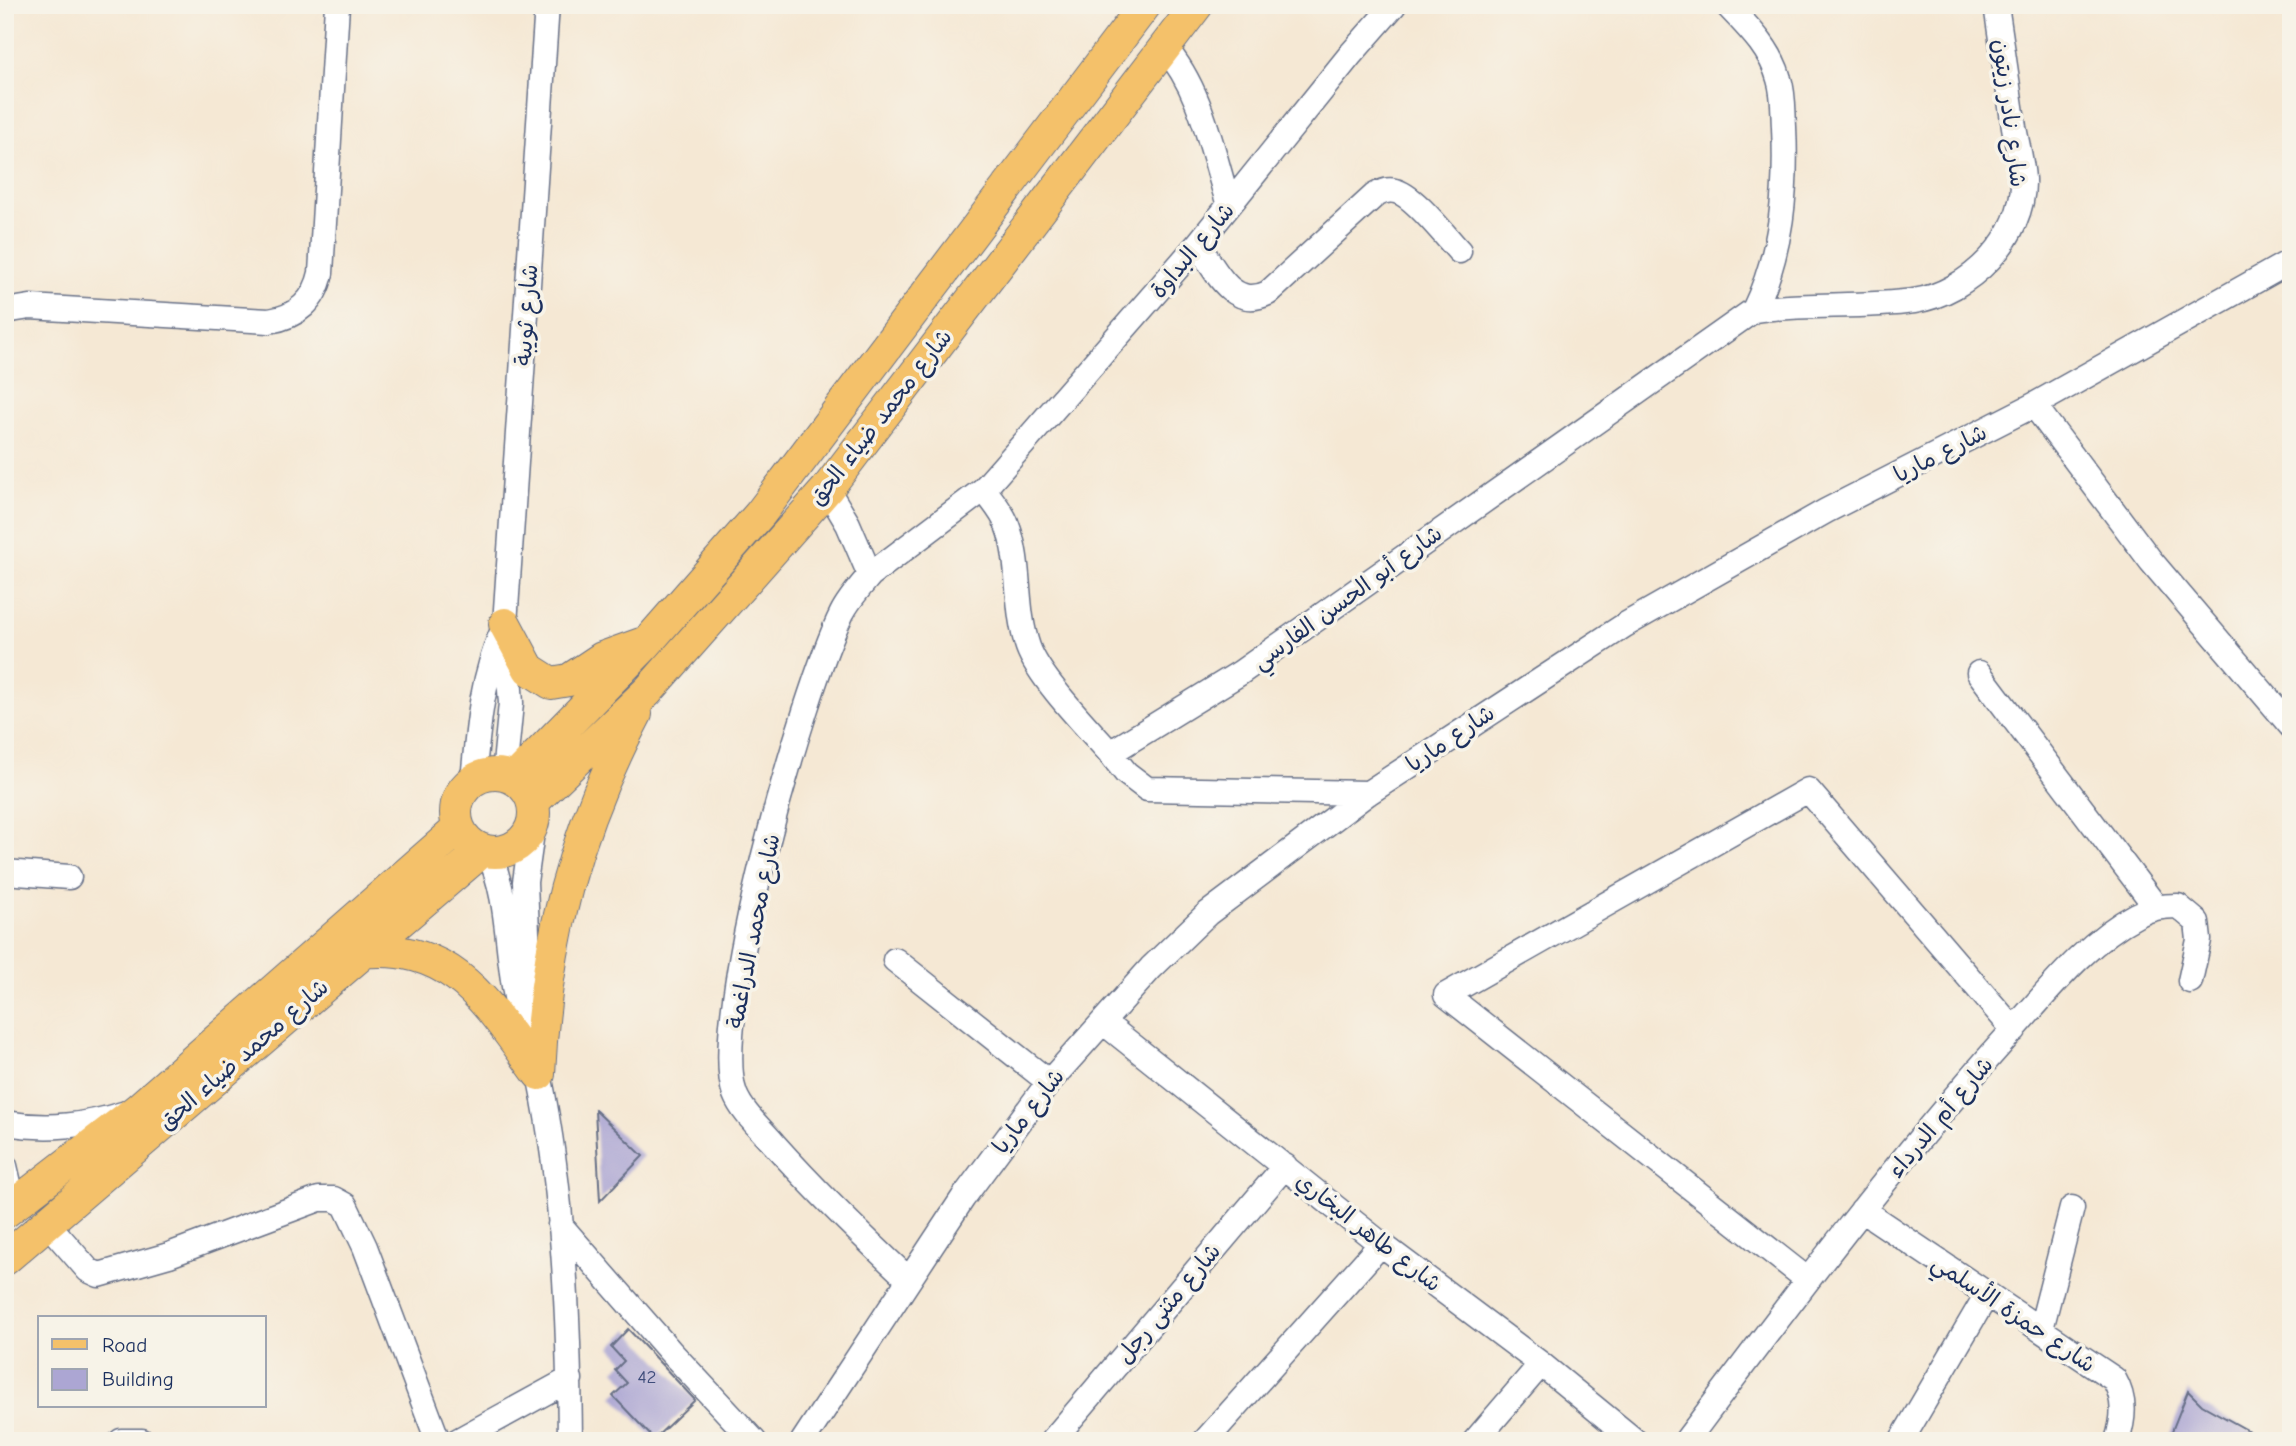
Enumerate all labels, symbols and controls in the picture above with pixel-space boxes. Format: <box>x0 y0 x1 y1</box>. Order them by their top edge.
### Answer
street label: شارع نادر زيتون <box>1985 38 2032 189</box>
street label: شارع البداوة <box>1145 197 1242 305</box>
street label: شارع ثويبة <box>509 263 546 367</box>
street label: شارع محمد ضياء الحق <box>803 324 959 512</box>
street label: شارع ماريا <box>1889 419 1992 490</box>
street label: شارع أبو الحسن الفارسي <box>1247 519 1451 681</box>
street label: شارع ماريا <box>1401 699 1501 779</box>
street label: شارع محمد الدراغمة <box>721 831 788 1031</box>
street label: شارع محمد ضياء الحق <box>153 973 335 1137</box>
street label: شارع أم الدرداء <box>1881 1051 2002 1186</box>
street label: شارع ماريا <box>987 1063 1072 1161</box>
street label: شارع طاهر البخاري <box>1289 1167 1447 1300</box>
street label: شارع مثنى رجل <box>1110 1238 1228 1370</box>
street label: شارع حمزة الأسلمي <box>1923 1246 2102 1384</box>
legend <box>38 1316 266 1408</box>
text: Road <box>102 1333 147 1357</box>
house number: 42 <box>637 1366 657 1388</box>
text: Building <box>102 1367 174 1391</box>

